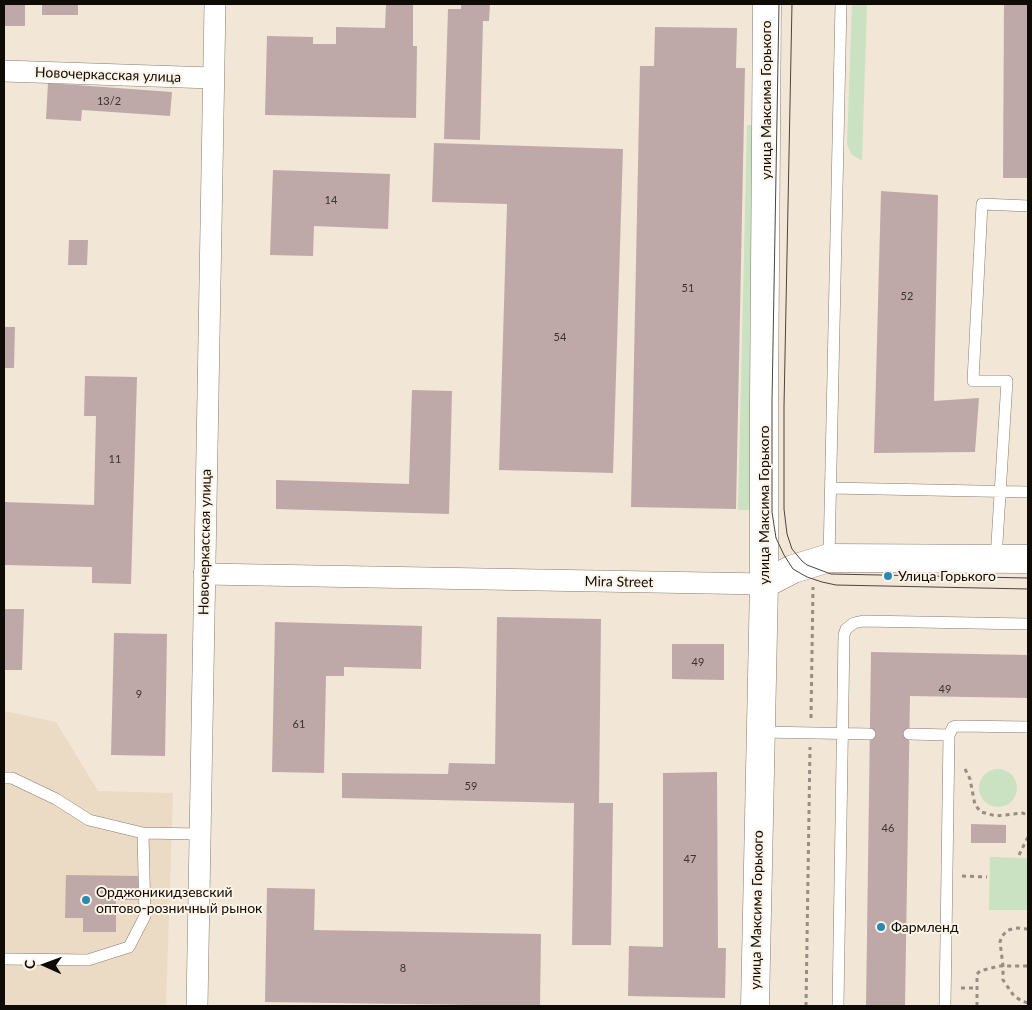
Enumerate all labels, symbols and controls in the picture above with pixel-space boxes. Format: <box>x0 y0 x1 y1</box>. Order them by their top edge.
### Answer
street label: улица Максима Горького <box>758 20 774 180</box>
street label: Новочеркасская улица <box>35 64 181 86</box>
house number: 13/2 <box>97 94 121 108</box>
house number: 14 <box>325 193 337 207</box>
house number: 51 <box>682 281 694 295</box>
house number: 52 <box>901 289 913 303</box>
house number: 54 <box>554 330 566 344</box>
street label: улица Максима Горького <box>756 425 772 585</box>
house number: 11 <box>109 452 121 466</box>
street label: Новочеркасская улица <box>195 469 215 615</box>
place label: Улица Горького <box>898 568 996 584</box>
marker: Улица Горького <box>882 570 894 582</box>
street label: Mira Street <box>585 573 653 591</box>
house number: 49 <box>692 655 704 669</box>
house number: 49 <box>939 682 951 696</box>
house number: 9 <box>136 687 142 701</box>
house number: 61 <box>293 717 305 731</box>
house number: 59 <box>465 779 477 793</box>
house number: 46 <box>882 821 894 835</box>
street label: улица Максима Горького <box>747 830 767 990</box>
house number: 47 <box>684 852 696 866</box>
place label: Орджоникидзевский оптово-розничный рынок <box>96 884 262 916</box>
marker: Орджоникидзевский оптово-розничный рынок <box>80 894 92 906</box>
place label: Фармленд <box>891 919 959 935</box>
marker: Фармленд <box>875 921 887 933</box>
north arrow <box>20 940 70 990</box>
text: С <box>21 960 38 969</box>
house number: 8 <box>400 961 406 975</box>

